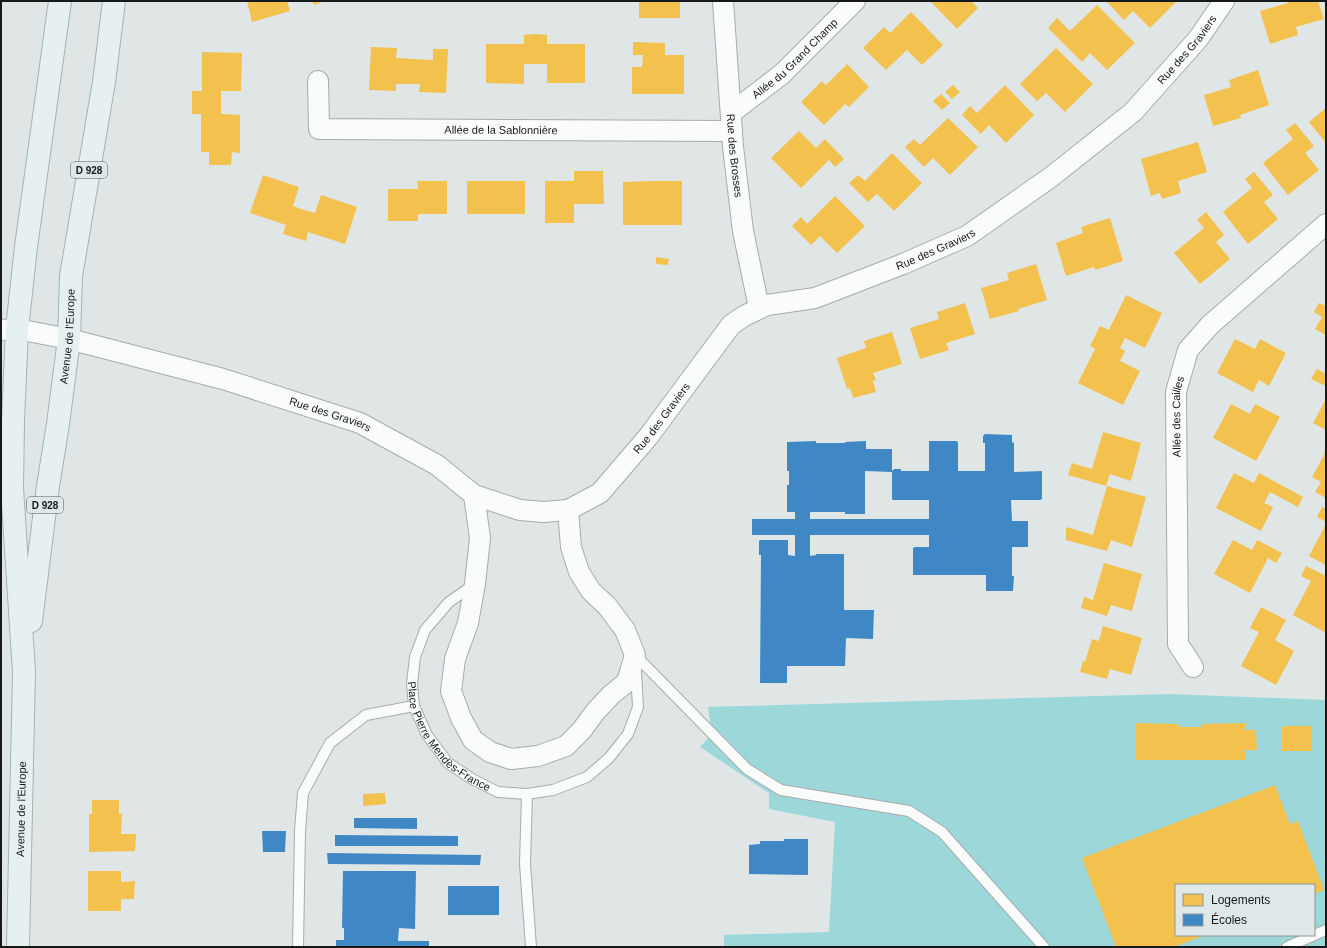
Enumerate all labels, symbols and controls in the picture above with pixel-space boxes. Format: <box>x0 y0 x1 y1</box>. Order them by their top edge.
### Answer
street label: Rue des Graviers <box>1155 12 1219 86</box>
street label: Allée du Grand Champ <box>750 16 840 101</box>
street label: Rue des Brosses <box>725 113 745 198</box>
street label: Allée de la Sablonnière <box>444 124 558 136</box>
road number: D 928 <box>71 162 107 178</box>
street label: Rue des Graviers <box>894 226 978 272</box>
street label: Avenue de l'Europe <box>57 289 77 385</box>
street label: Allée des Cailles <box>1170 374 1186 457</box>
street label: Rue des Graviers <box>631 380 692 456</box>
street label: Rue des Graviers <box>288 395 374 434</box>
road number: D 928 <box>27 497 63 513</box>
street label: Place Pierre Mendès-France <box>406 681 492 793</box>
street label: Avenue de l'Europe <box>14 761 28 857</box>
legend <box>1175 884 1315 936</box>
text: Logements <box>1211 893 1270 907</box>
text: Écoles <box>1211 912 1247 927</box>

